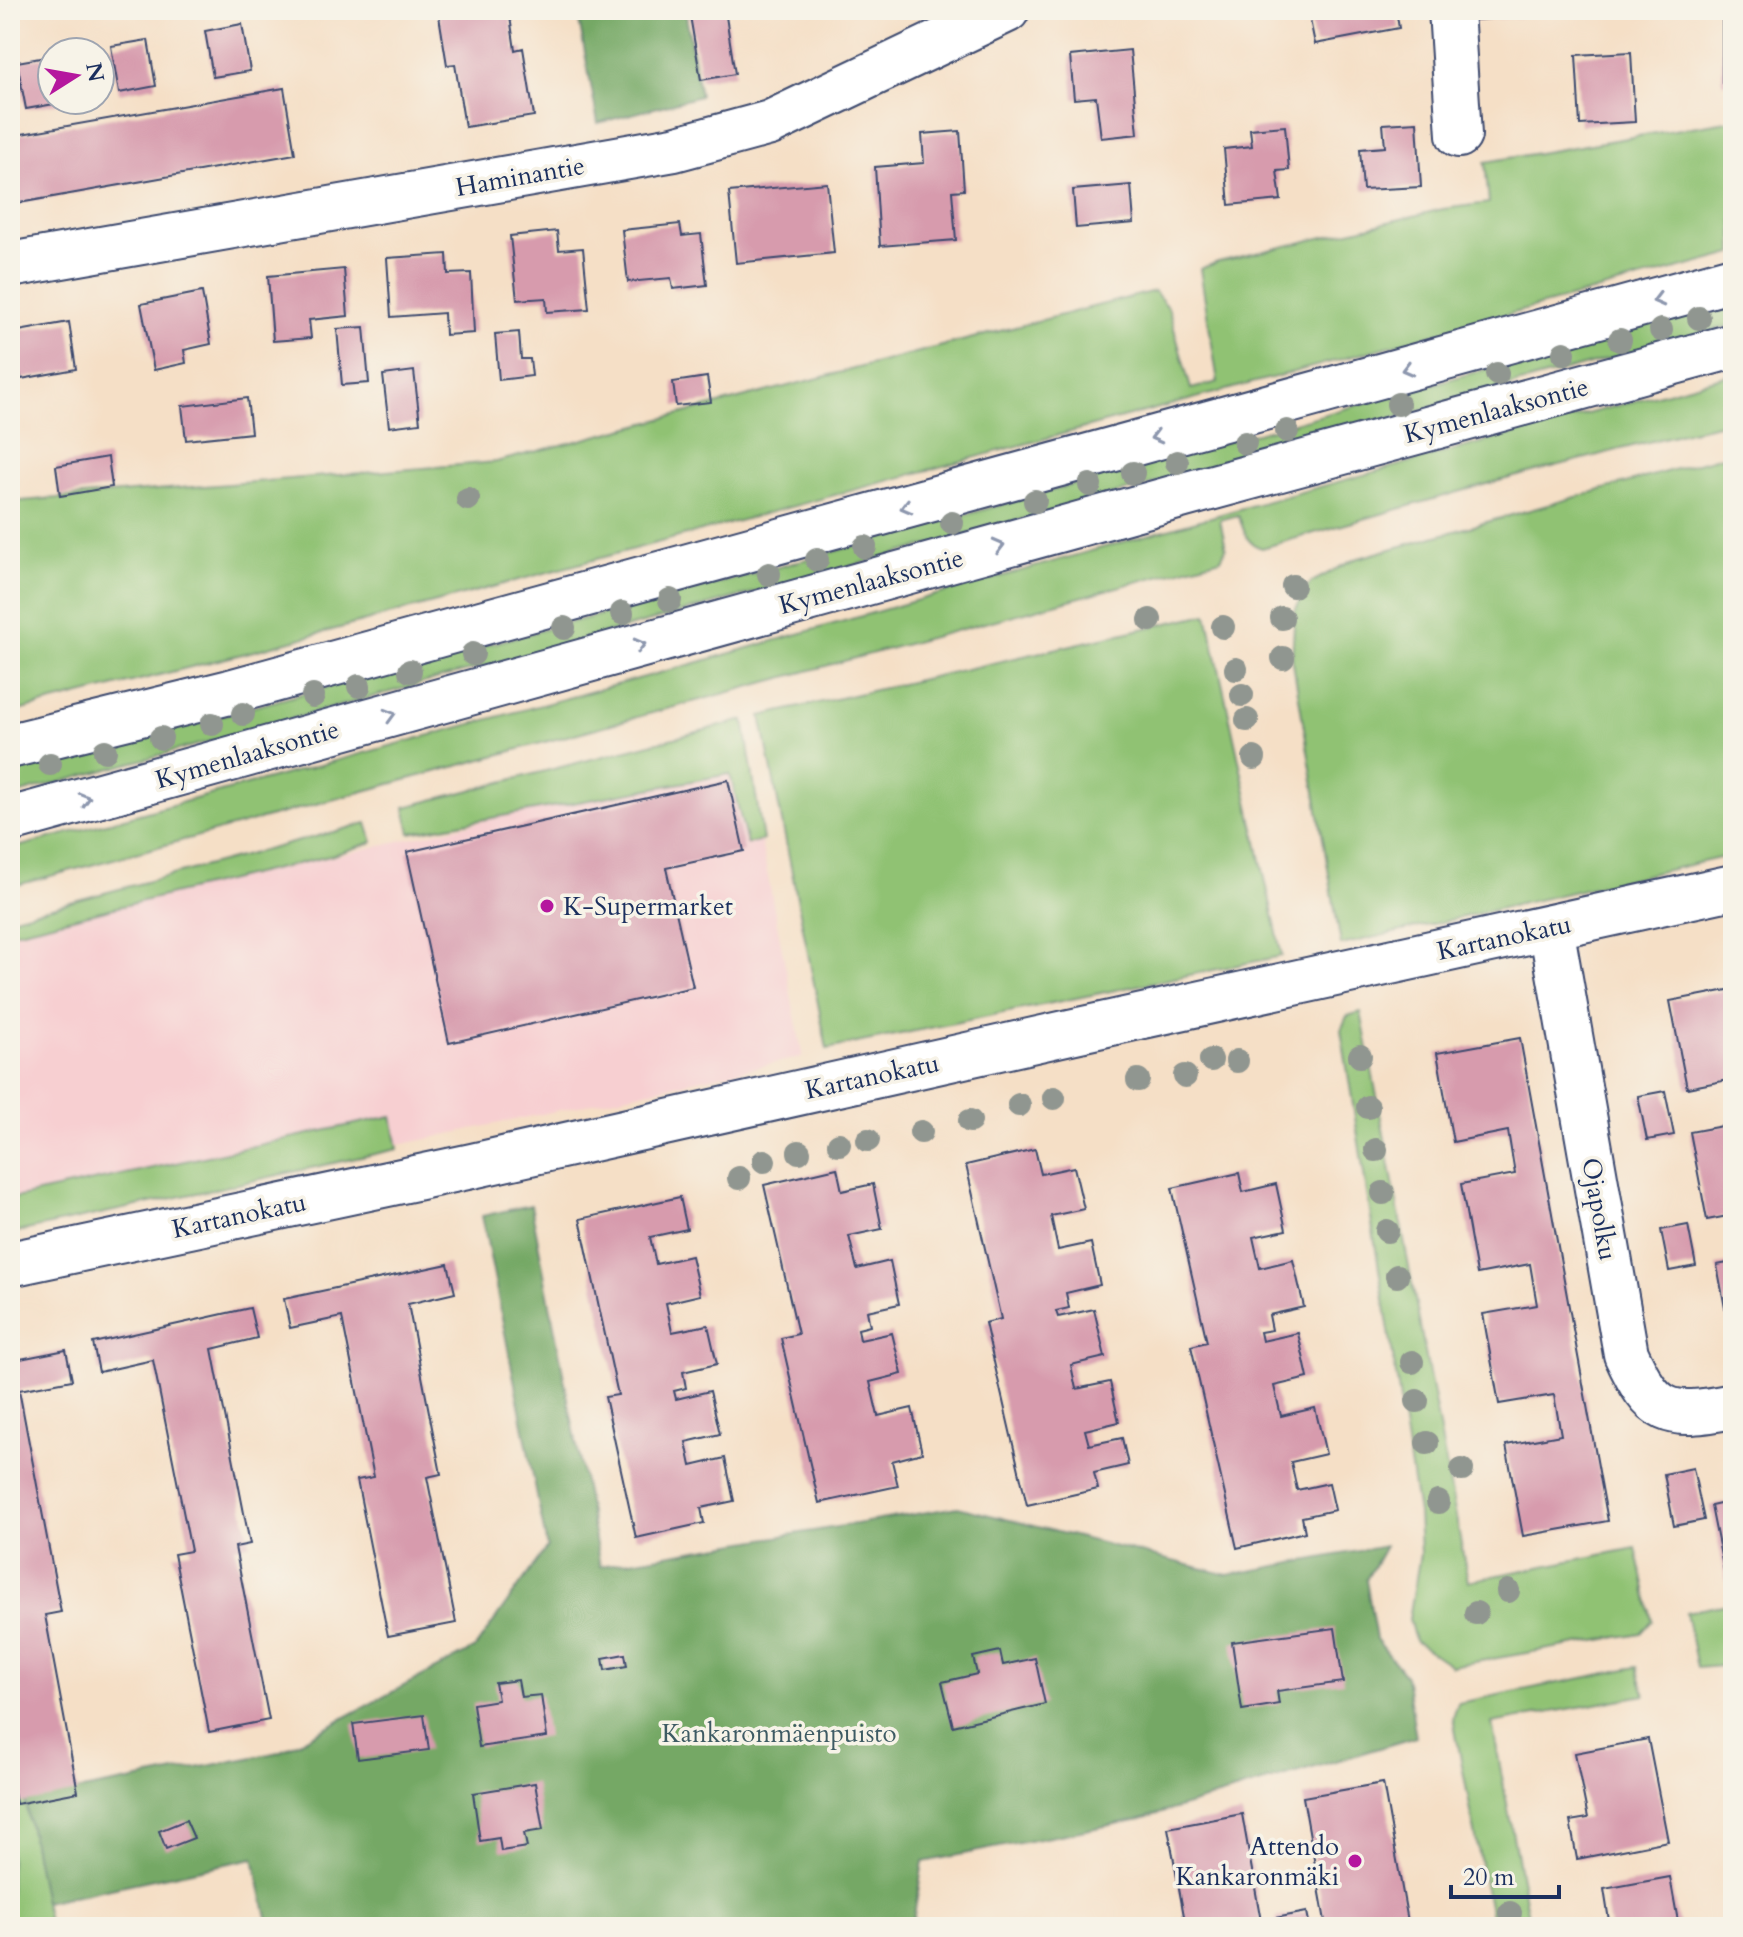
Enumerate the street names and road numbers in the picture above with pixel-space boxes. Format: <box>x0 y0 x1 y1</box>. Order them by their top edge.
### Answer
street label: Haminantie <box>453 148 587 205</box>
street label: Kymenlaaksontie <box>1400 369 1592 452</box>
street label: Kymenlaaksontie <box>775 540 967 623</box>
street label: Kymenlaaksontie <box>151 712 343 797</box>
street label: Kartanokatu <box>1434 906 1574 969</box>
street label: Kartanokatu <box>802 1045 942 1108</box>
street label: Ojapolku <box>1573 1155 1626 1263</box>
street label: Kartanokatu <box>169 1184 309 1247</box>

